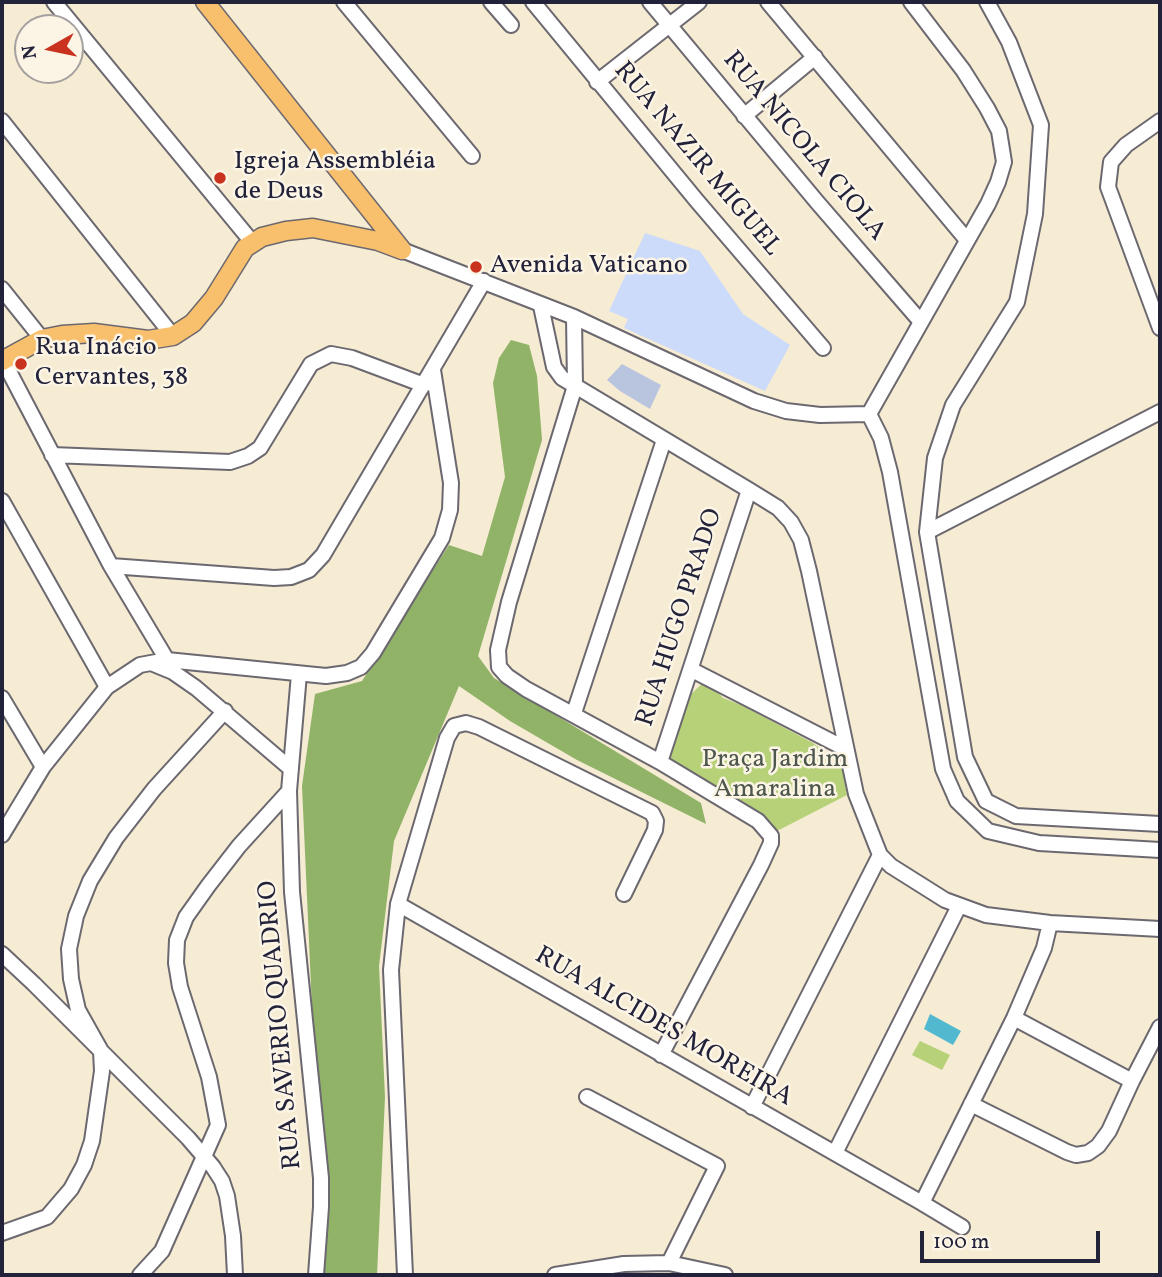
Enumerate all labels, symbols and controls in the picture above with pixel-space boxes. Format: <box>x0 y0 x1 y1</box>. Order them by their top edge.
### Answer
north arrow <box>14 14 84 84</box>
text: N <box>16 43 44 61</box>
street label: RUA NICOLA CIOLA <box>715 46 891 248</box>
street label: RUA NAZIR MIGUEL <box>606 57 786 263</box>
place label: Igreja Assembléia de Deus <box>234 147 436 208</box>
marker: Igreja Assembléia de Deus <box>212 170 228 186</box>
place label: Avenida Vaticano <box>490 251 688 283</box>
marker: Avenida Vaticano <box>468 259 484 275</box>
place label: Rua Inácio Cervantes, 38 <box>35 333 188 394</box>
marker: Rua Inácio Cervantes, 38 <box>13 356 29 372</box>
street label: RUA HUGO PRADO <box>631 505 731 731</box>
park label: Praça Jardim Amaralina <box>702 745 848 806</box>
street label: RUA SAVERIO QUADRIO <box>254 879 310 1171</box>
street label: RUA ALCIDES MOREIRA <box>528 941 798 1115</box>
scale bar <box>924 1218 1104 1262</box>
text: 100 m <box>933 1228 990 1257</box>

